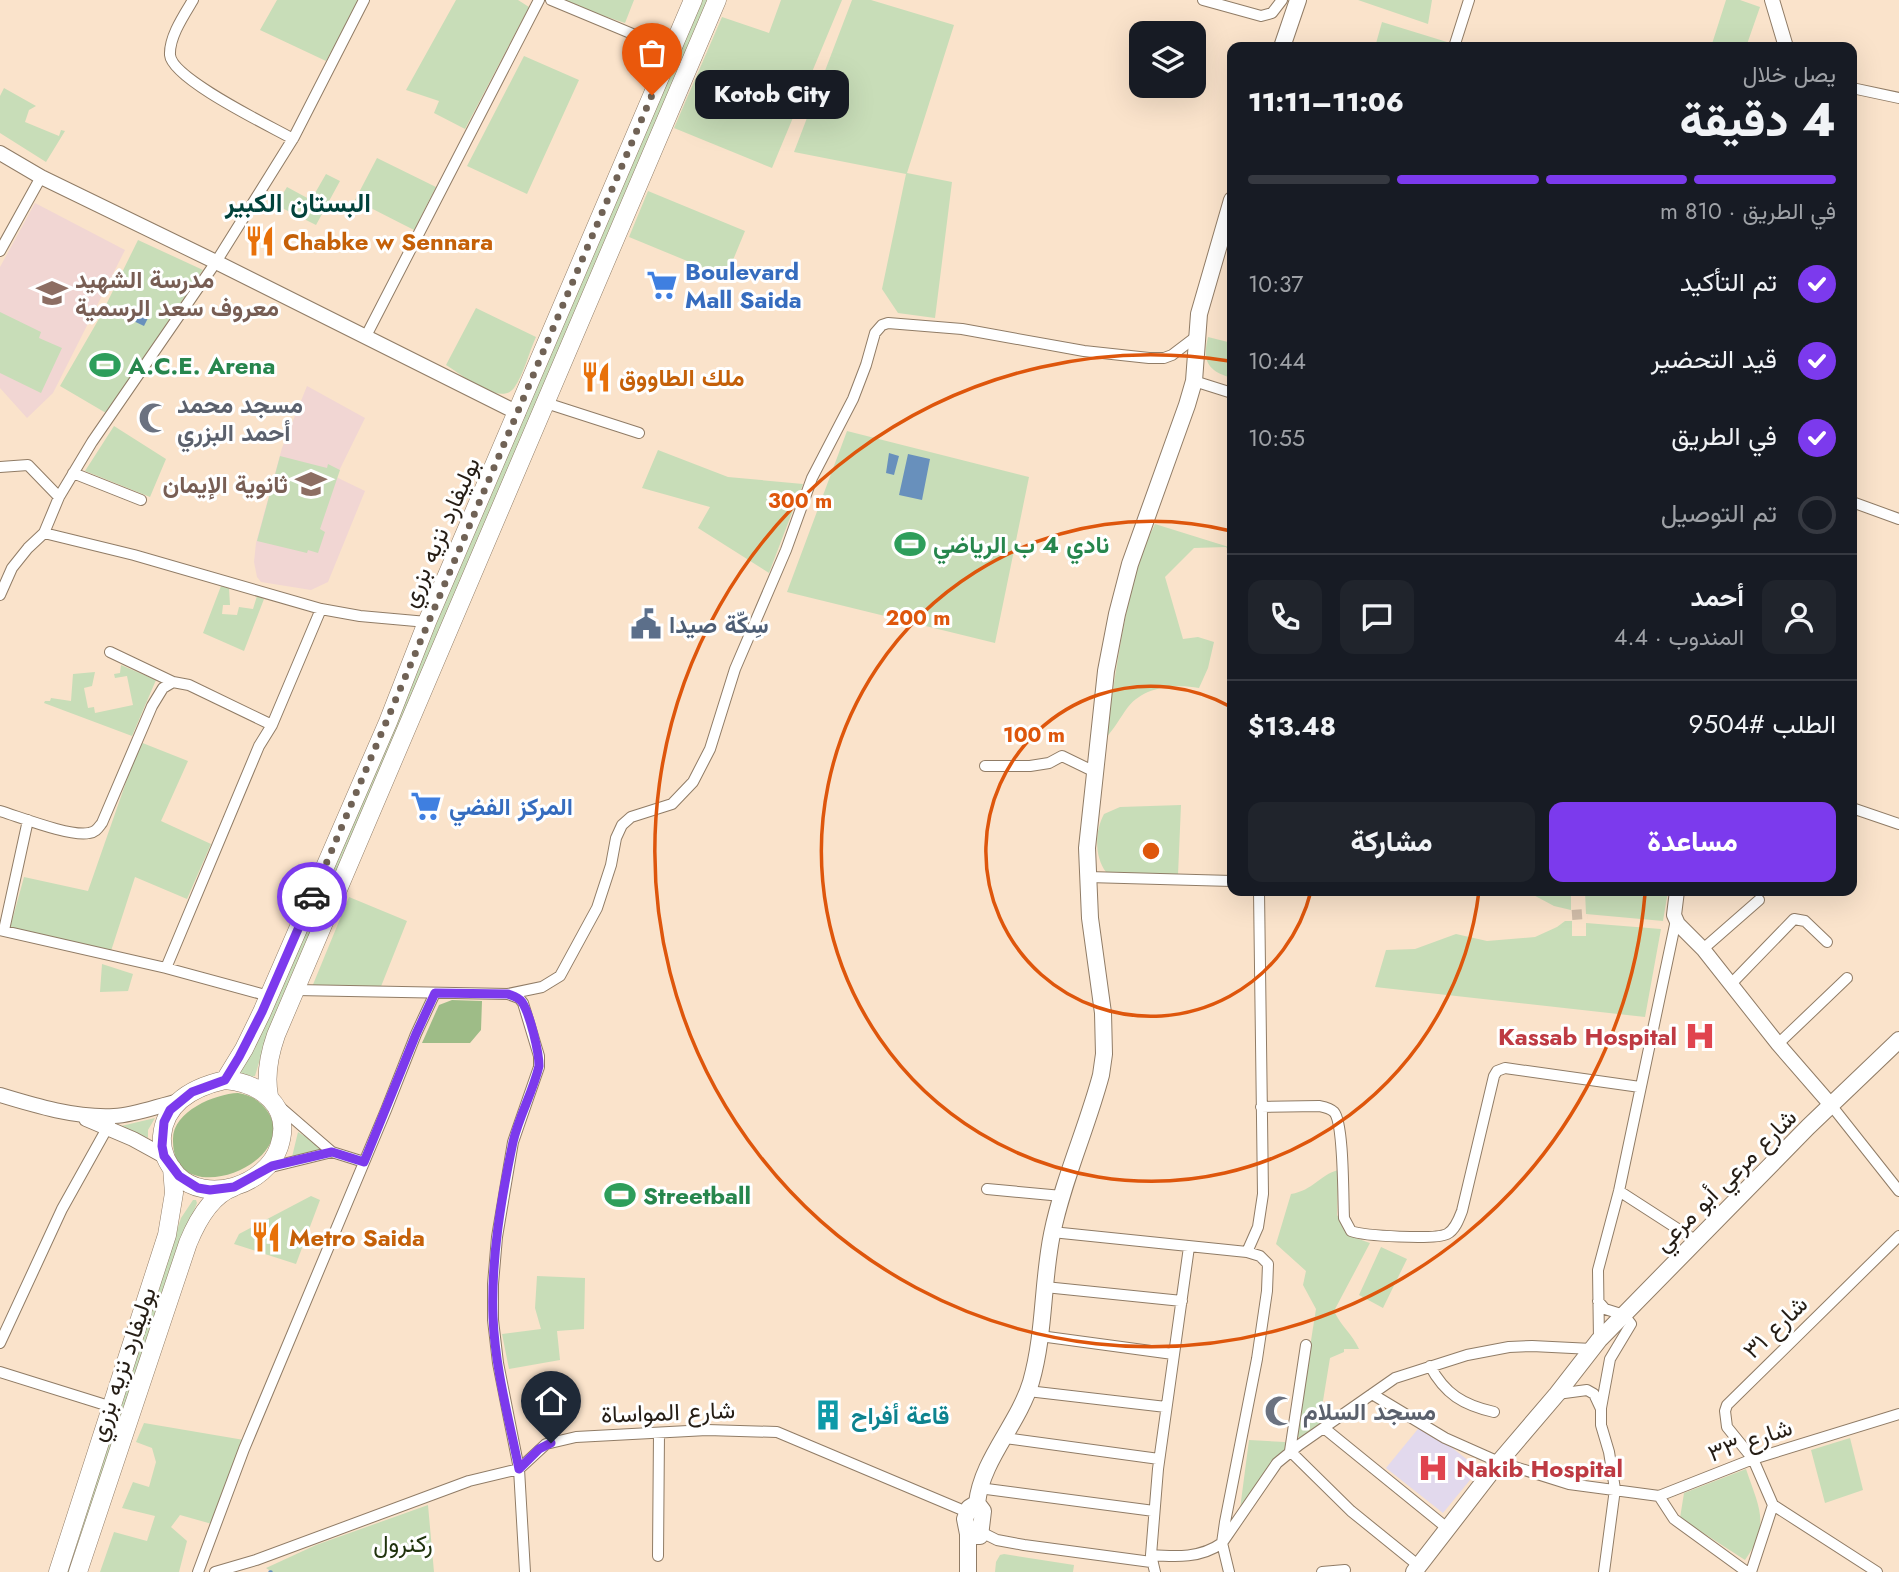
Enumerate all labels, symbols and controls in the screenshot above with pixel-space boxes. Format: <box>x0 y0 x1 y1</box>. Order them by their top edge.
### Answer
map controls <box>1129 21 1206 98</box>
button: layers <box>1129 21 1206 98</box>
pin <box>622 23 682 95</box>
icon: bag <box>633 34 671 72</box>
text: يصل خلال <box>1743 57 1836 91</box>
callout: Kotob City <box>694 70 848 119</box>
text: Kotob City <box>714 77 830 111</box>
text: 11:06–11:11 <box>1248 83 1404 121</box>
text: 4 دقيقة <box>1680 87 1836 153</box>
district label: البستان الكبير <box>224 184 371 222</box>
text: في الطريق · 810 m <box>1660 194 1836 228</box>
restaurant icon: Chabke w Sennara <box>243 224 277 258</box>
place label: Chabke w Sennara <box>283 224 493 259</box>
place label: Boulevard Mall Saida <box>685 254 802 317</box>
place label: مدرسة الشهيد معروف سعد الرسمية <box>75 262 279 325</box>
text: تم التأكيد <box>1680 263 1777 301</box>
icon: check <box>1798 265 1836 303</box>
text: 10:37 <box>1248 267 1303 301</box>
supermarket icon: Boulevard Mall Saida <box>645 268 679 302</box>
school or university icon: مدرسة الشهيد معروف سعد الرسمية <box>35 276 69 310</box>
text: قيد التحضير <box>1651 340 1777 378</box>
icon: check <box>1798 342 1836 380</box>
text: 10:44 <box>1248 344 1306 378</box>
sports icon: A.C.E. Arena <box>88 348 122 382</box>
place label: A.C.E. Arena <box>127 348 275 383</box>
restaurant icon: ملك الطاووق <box>579 360 613 394</box>
place label: ملك الطاووق <box>619 360 745 395</box>
place label: مسجد محمد أحمد البزري <box>177 387 303 453</box>
mosque icon: مسجد محمد أحمد البزري <box>137 401 171 435</box>
text: في الطريق <box>1671 417 1777 455</box>
icon: check <box>1798 419 1836 457</box>
text: 10:55 <box>1248 421 1305 455</box>
street label: بوليفارد نزيه بزري <box>391 451 491 613</box>
place label: ثانوية الإيمان <box>162 467 288 502</box>
school or university icon: ثانوية الإيمان <box>294 467 328 501</box>
text: 300 m <box>768 486 832 516</box>
text: تم التوصيل <box>1661 494 1777 532</box>
sports icon: نادي 4 ب الرياضي <box>893 527 927 561</box>
place label: نادي 4 ب الرياضي <box>933 527 1109 565</box>
text: أحمد <box>1691 578 1744 616</box>
button: phone <box>1248 580 1322 654</box>
button: chat <box>1340 580 1414 654</box>
button: person <box>1762 580 1836 654</box>
text: 200 m <box>885 603 951 633</box>
public building icon: سِكّة صيدا <box>629 607 663 641</box>
place label: سِكّة صيدا <box>669 607 769 642</box>
text: المندوب · 4.4 <box>1614 620 1744 654</box>
text: الطلب #9504 <box>1689 705 1836 743</box>
text: $13.48 <box>1248 707 1336 745</box>
text: 100 m <box>1003 720 1065 750</box>
supermarket icon: المركز الفضي <box>409 789 443 823</box>
place label: المركز الفضي <box>449 789 573 827</box>
button: مشاركة <box>1248 802 1535 882</box>
button: مساعدة <box>1549 802 1836 882</box>
centre of rings <box>1139 839 1163 863</box>
courier <box>277 862 347 932</box>
icon: car <box>293 878 331 916</box>
place label: Kassab Hospital <box>1498 1019 1677 1054</box>
hospital icon: Kassab Hospital <box>1683 1019 1717 1053</box>
street label: شارع مرعي أبو مرعي <box>1646 1101 1806 1261</box>
sports icon: Streetball <box>603 1178 637 1212</box>
place label: Streetball <box>643 1178 751 1213</box>
restaurant icon: Metro Saida <box>249 1220 283 1254</box>
place label: Metro Saida <box>289 1220 425 1255</box>
street label: بوليفارد نزيه بزري <box>79 1282 167 1446</box>
street label: شارع ٣١ <box>1735 1287 1815 1367</box>
pin <box>521 1371 581 1443</box>
icon: home <box>532 1382 570 1420</box>
street label: شارع المواساة <box>600 1392 736 1432</box>
mosque icon: مسجد السلام <box>1263 1394 1297 1428</box>
place label: مسجد السلام <box>1303 1394 1436 1429</box>
building icon: قاعة أفراح <box>811 1398 845 1432</box>
place label: قاعة أفراح <box>851 1398 950 1433</box>
street label: شارع ٣٣ <box>1703 1409 1797 1471</box>
hospital icon: Nakib Hospital <box>1416 1451 1450 1485</box>
place label: Nakib Hospital <box>1456 1451 1623 1486</box>
park label: ركنرول <box>373 1526 433 1561</box>

